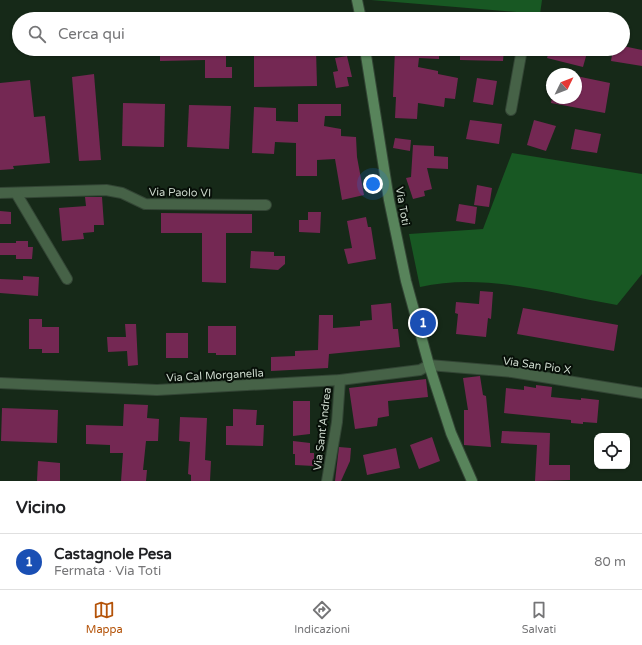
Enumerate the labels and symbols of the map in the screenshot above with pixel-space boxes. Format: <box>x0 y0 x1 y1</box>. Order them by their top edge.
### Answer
north arrow <box>546 68 582 104</box>
your location <box>363 174 383 194</box>
street label: Via Paolo VI <box>149 185 211 200</box>
street label: Via Toti <box>393 186 412 226</box>
pin: 1 <box>410 308 436 338</box>
street label: Via San Pio X <box>502 354 572 377</box>
street label: Via Cal Morganella <box>166 366 264 385</box>
street label: Via Sant'Andrea <box>311 387 334 471</box>

